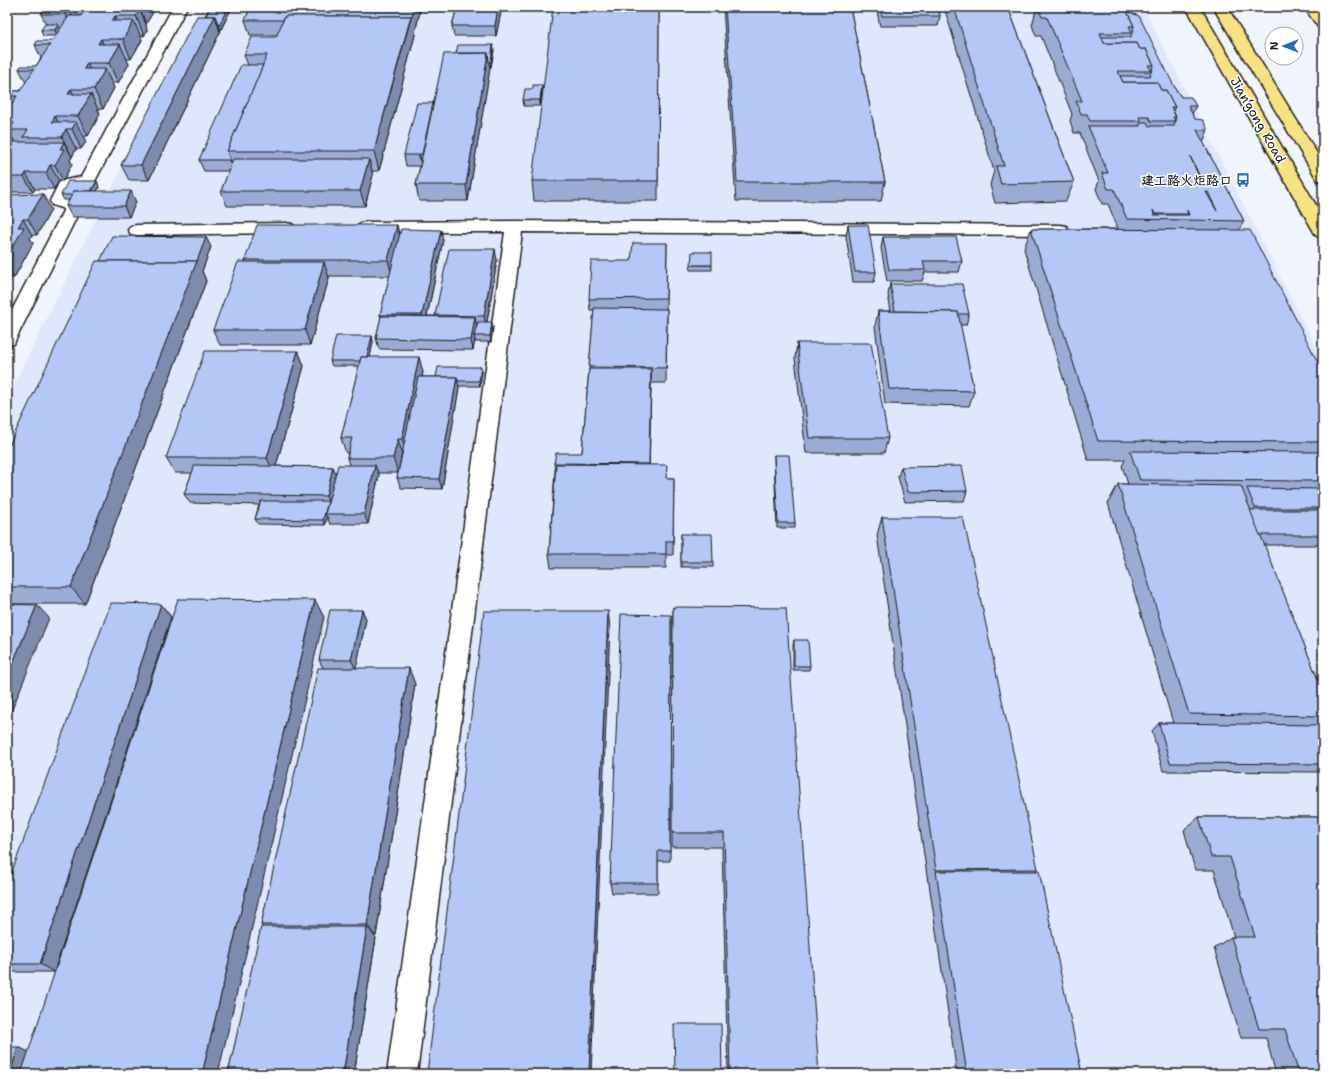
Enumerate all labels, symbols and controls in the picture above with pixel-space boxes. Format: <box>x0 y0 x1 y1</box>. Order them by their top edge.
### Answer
north arrow <box>1264 26 1304 66</box>
text: N <box>1267 41 1282 50</box>
street label: Jian‘gong Road <box>1226 74 1290 166</box>
place label: 建工路火炬路口 <box>1141 172 1232 189</box>
bus stop icon: 建工路火炬路口 <box>1235 172 1251 188</box>

